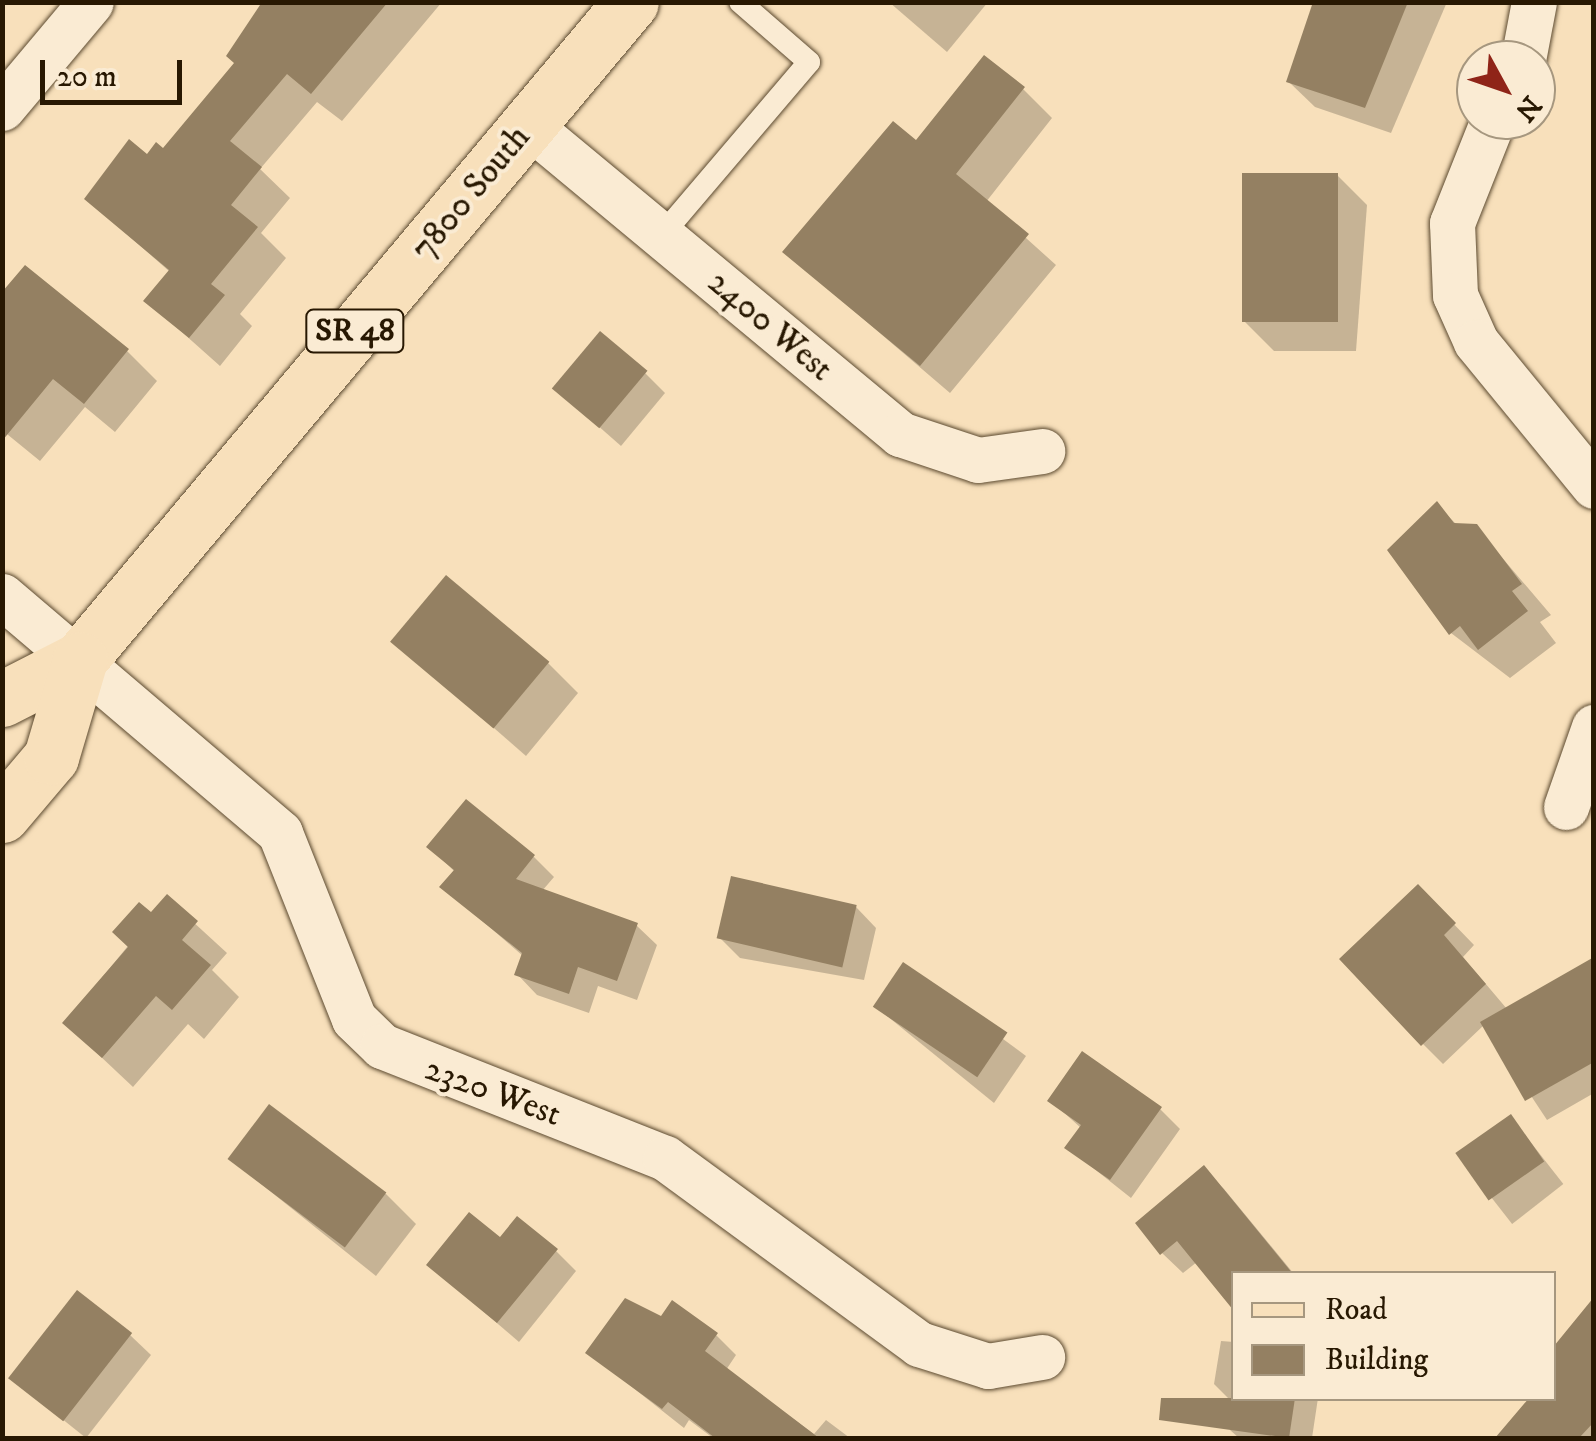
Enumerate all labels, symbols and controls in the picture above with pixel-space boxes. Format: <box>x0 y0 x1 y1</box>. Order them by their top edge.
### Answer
scale bar <box>45 40 188 102</box>
north arrow <box>1456 40 1556 140</box>
text: 20 m <box>57 59 117 96</box>
text: N <box>1507 88 1549 128</box>
street label: 7800 South <box>403 117 539 269</box>
street label: 2400 West <box>699 262 841 390</box>
road number: SR 48 <box>305 304 405 358</box>
street label: 2320 West <box>419 1048 567 1136</box>
legend <box>1231 1271 1556 1401</box>
text: Road <box>1325 1292 1387 1329</box>
text: Building <box>1325 1342 1428 1379</box>

